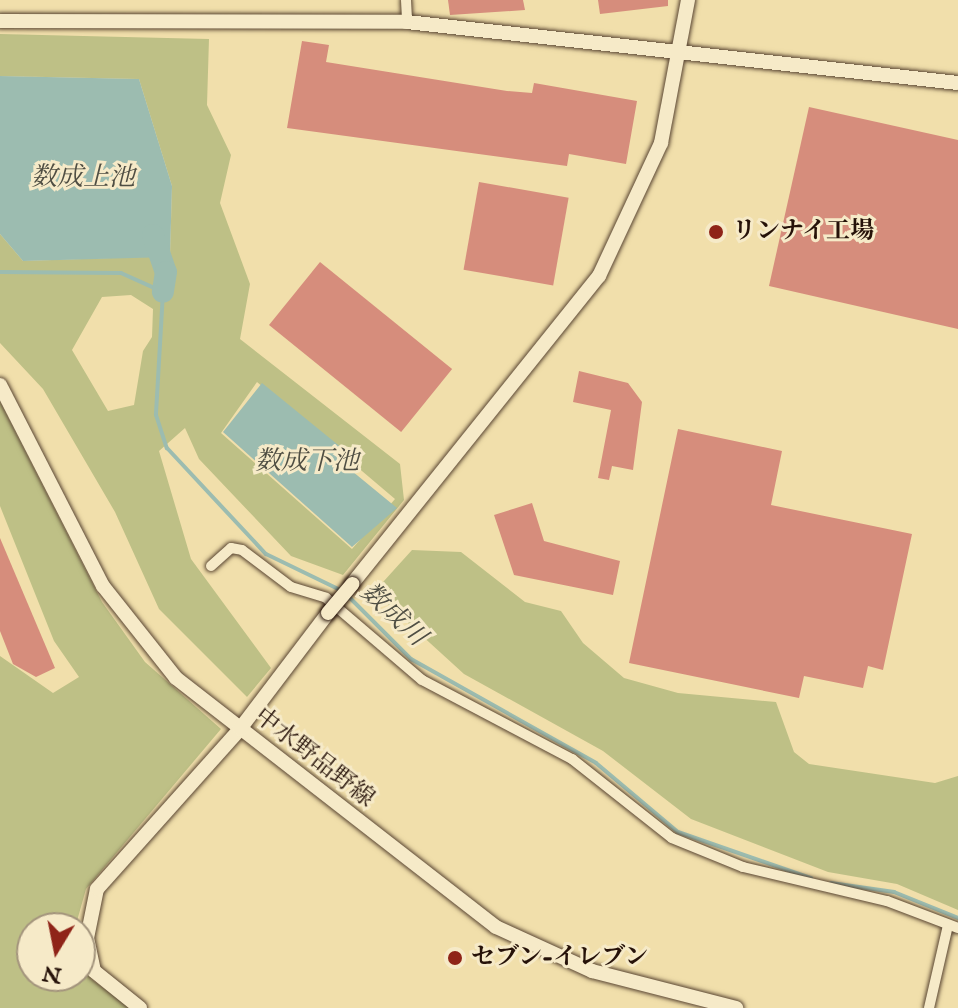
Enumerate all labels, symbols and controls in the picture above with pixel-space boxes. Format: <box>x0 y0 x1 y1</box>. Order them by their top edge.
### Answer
water label: 数成上池 <box>31 162 135 194</box>
place label: リンナイ工場 <box>732 218 876 246</box>
marker: リンナイ工場 <box>707 223 725 241</box>
water label: 数成下池 <box>255 446 359 478</box>
water label: 数成川 <box>354 577 432 653</box>
street label: 中水野品野線 <box>248 702 380 814</box>
north arrow <box>16 912 96 992</box>
place label: セブン-イレブン <box>471 944 650 972</box>
marker: セブン-イレブン <box>446 949 464 967</box>
text: N <box>40 958 64 989</box>

